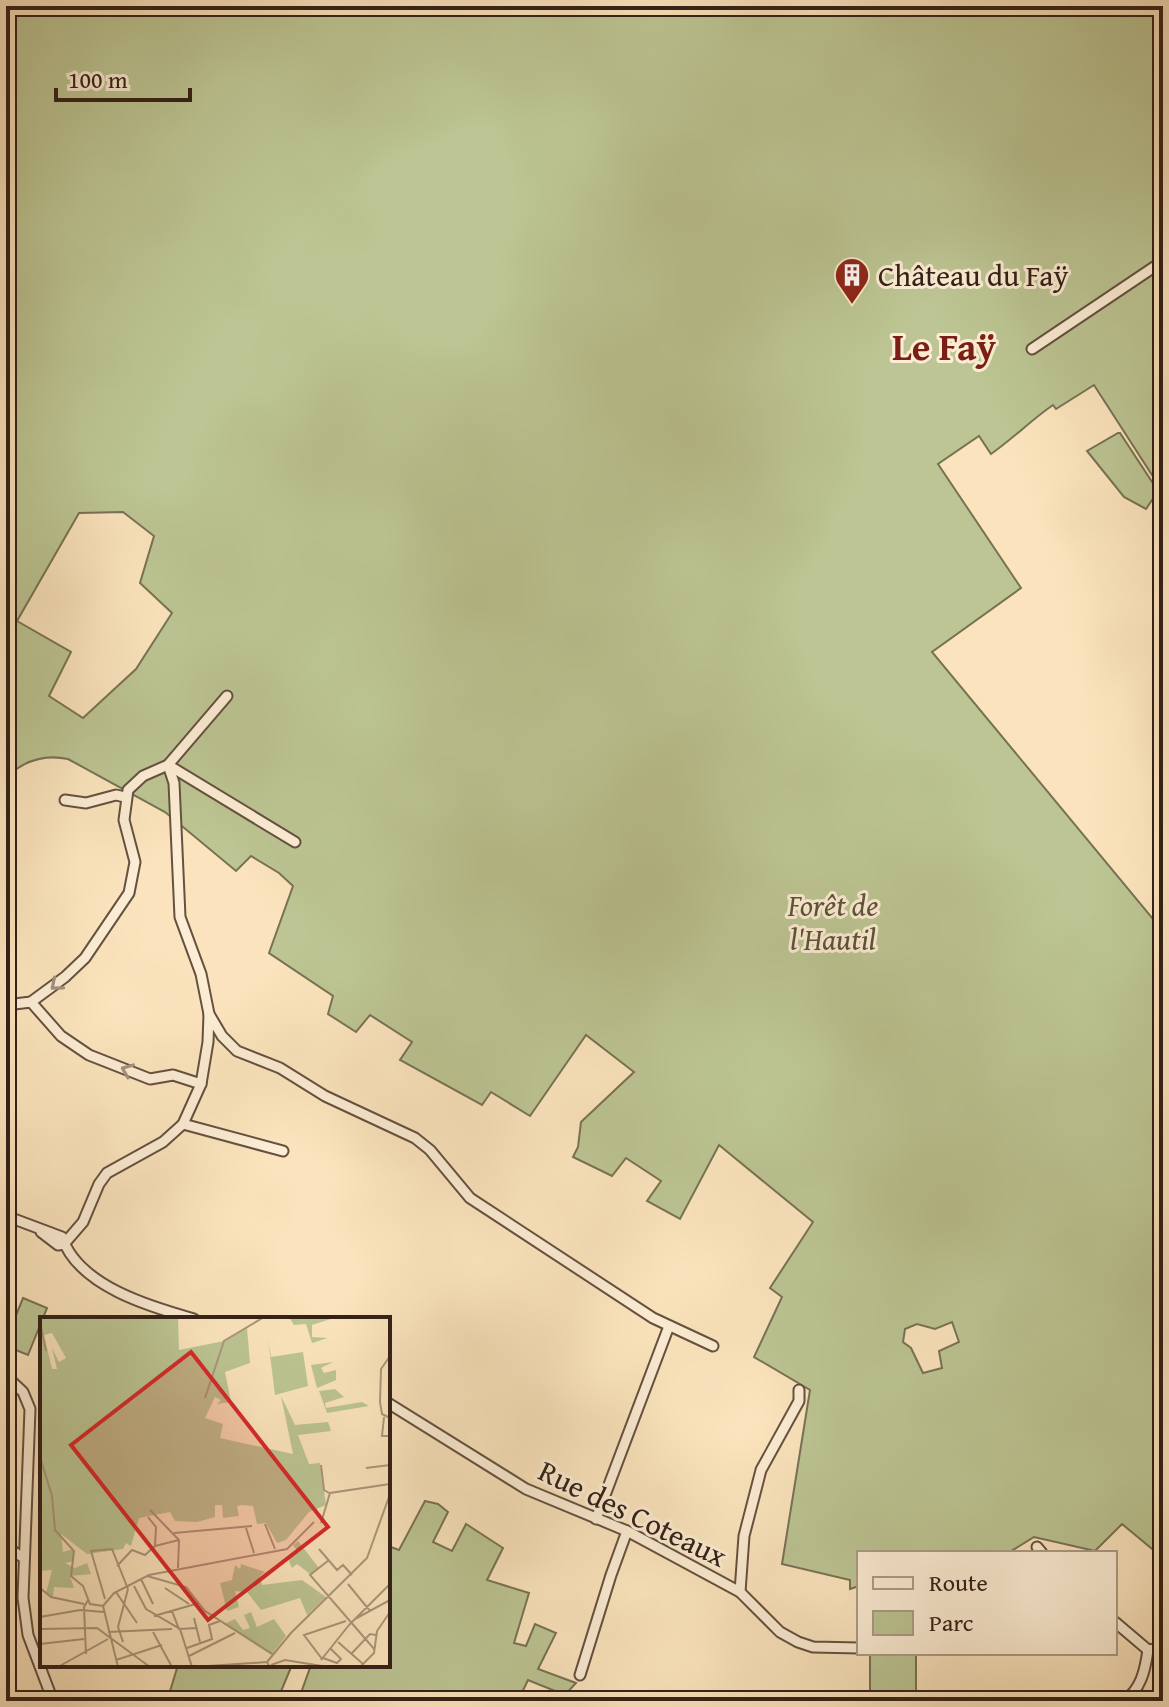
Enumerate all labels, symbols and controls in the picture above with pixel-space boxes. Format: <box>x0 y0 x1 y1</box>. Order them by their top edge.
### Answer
scale bar <box>56 52 190 102</box>
text: 100 m <box>68 62 128 97</box>
place label: Château du Faÿ <box>878 253 1069 297</box>
building icon: Château du Faÿ <box>833 256 871 306</box>
district label: Le Faÿ <box>892 318 996 374</box>
park label: Forêt de l'Hautil <box>787 883 878 961</box>
one-way arrow <box>50 975 65 990</box>
one-way arrow <box>121 1064 135 1080</box>
inset map <box>40 1317 390 1667</box>
street label: Rue des Coteaux <box>531 1448 735 1578</box>
legend <box>857 1551 1117 1655</box>
text: Route <box>929 1565 988 1600</box>
text: Parc <box>929 1605 974 1640</box>

